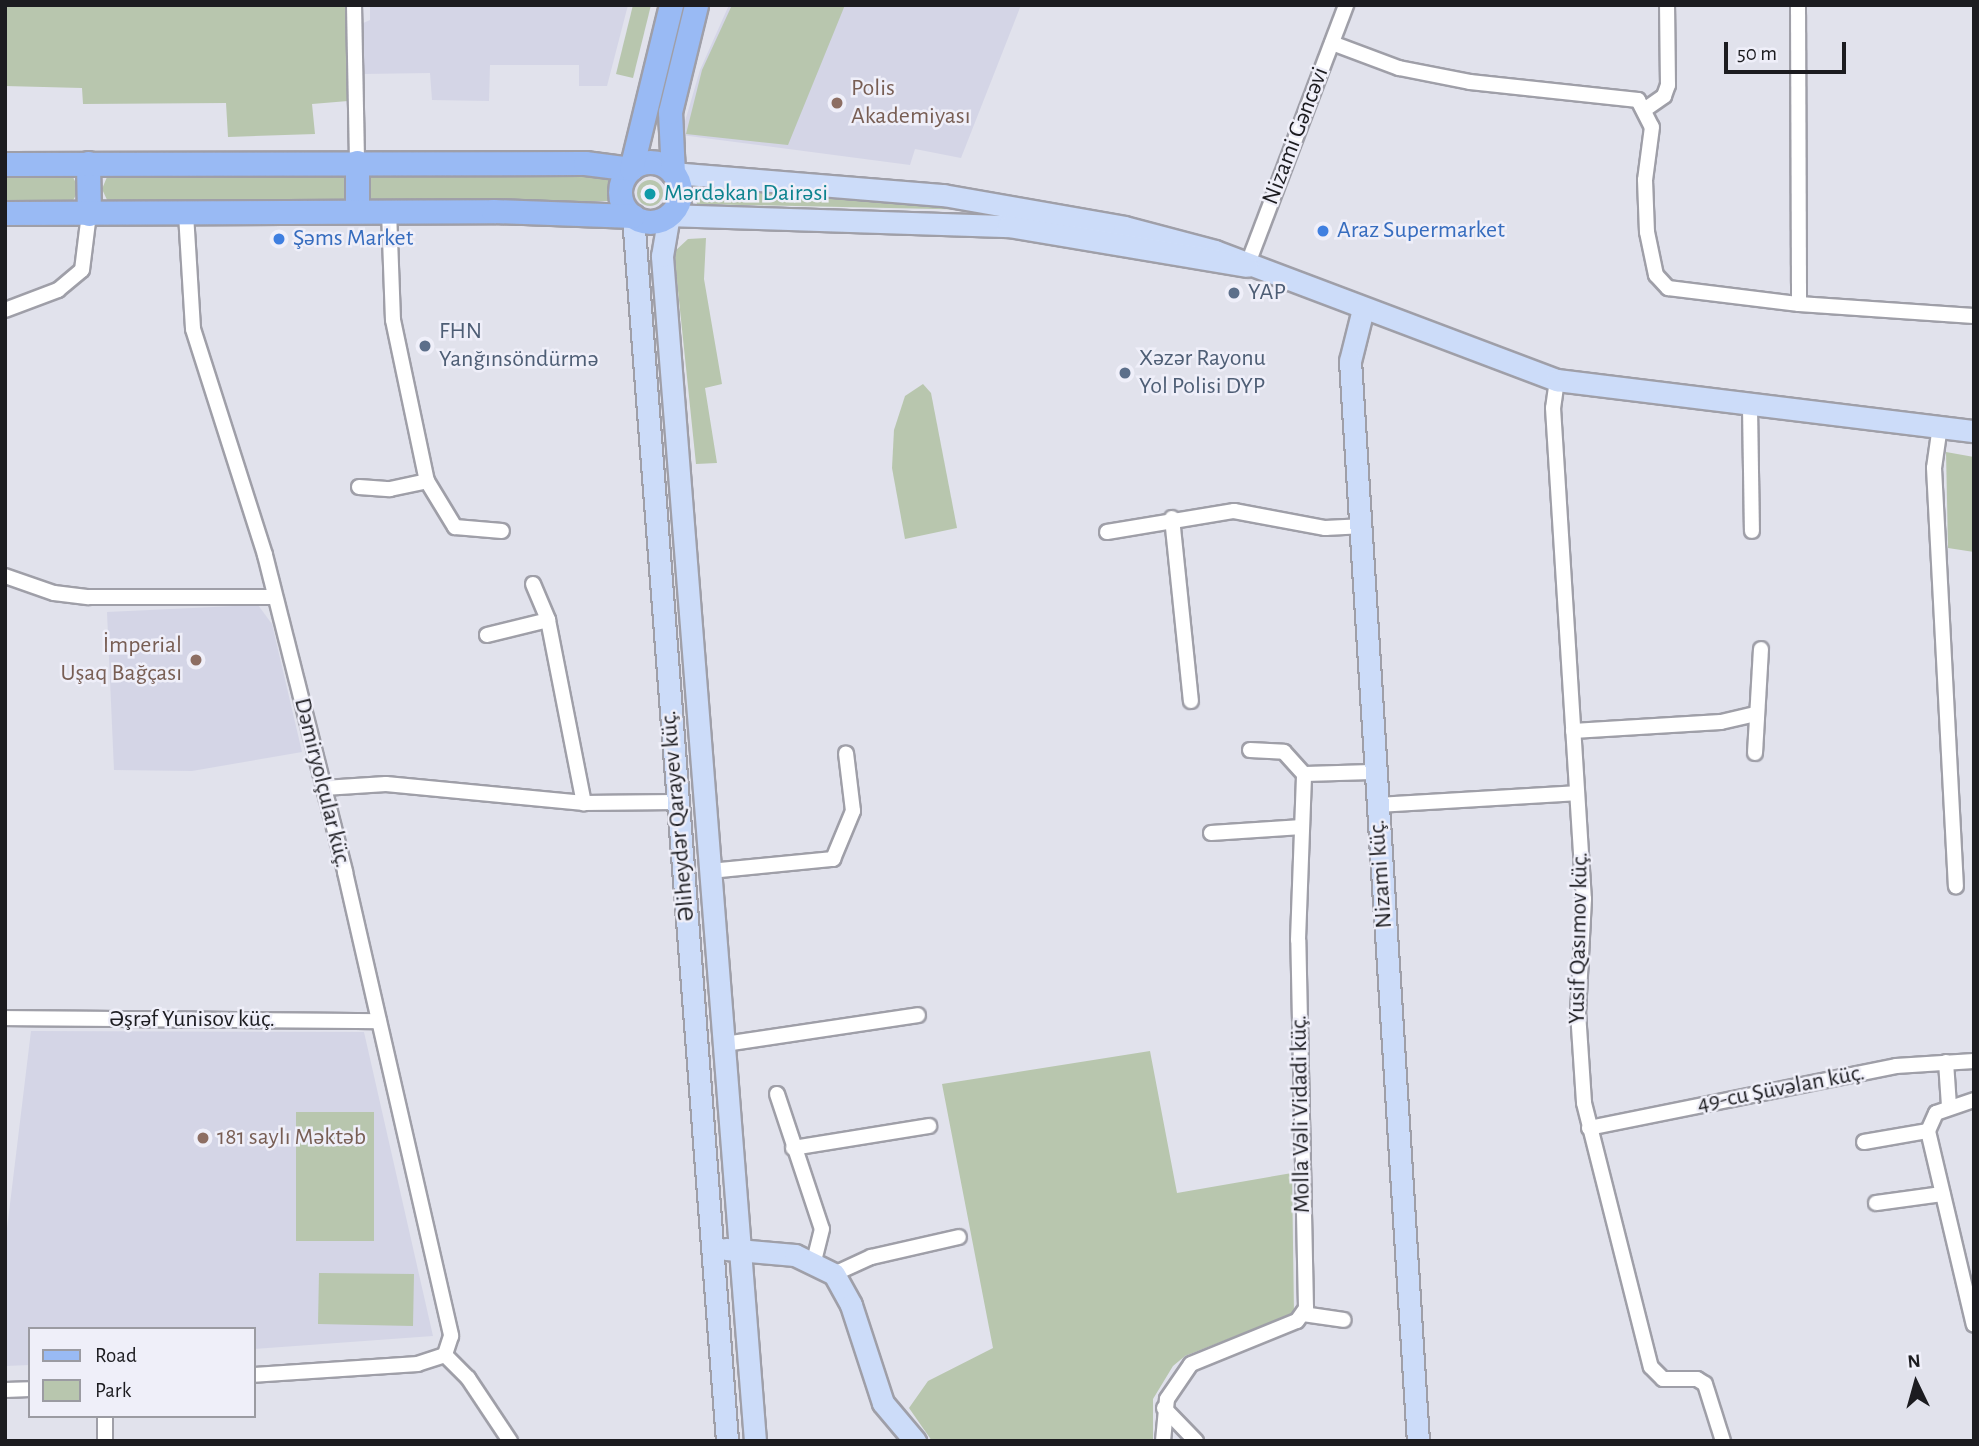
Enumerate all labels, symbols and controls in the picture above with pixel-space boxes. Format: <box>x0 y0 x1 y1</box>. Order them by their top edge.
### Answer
scale bar <box>1727 28 1850 72</box>
text: 50 m <box>1737 43 1777 64</box>
street label: Nizami Gəncəvi <box>1257 63 1335 209</box>
place label: Polis Akademiyası <box>851 75 971 131</box>
marker: Polis Akademiyası <box>829 95 845 111</box>
place label: Mərdəkan Dairəsi <box>664 180 828 208</box>
marker: Mərdəkan Dairəsi <box>642 186 658 202</box>
place label: Araz Supermarket <box>1337 217 1505 245</box>
marker: Araz Supermarket <box>1315 223 1331 239</box>
place label: Şəms Market <box>293 225 413 253</box>
marker: Şəms Market <box>271 231 287 247</box>
place label: YAP <box>1248 279 1286 307</box>
marker: YAP <box>1226 285 1242 301</box>
place label: FHN Yanğınsöndürmə <box>439 318 599 374</box>
marker: FHN Yanğınsöndürmə <box>417 338 433 354</box>
place label: Xəzər Rayonu Yol Polisi DYP <box>1139 345 1266 401</box>
marker: Xəzər Rayonu Yol Polisi DYP <box>1117 365 1133 381</box>
place label: İmperial Uşaq Bağçası <box>60 632 182 688</box>
marker: İmperial Uşaq Bağçası <box>188 652 204 668</box>
street label: Dəmiryolçular küç. <box>287 695 357 871</box>
street label: Əliheydər Qarayev küç. <box>654 709 702 923</box>
street label: Nizami küç. <box>1363 819 1399 929</box>
street label: Yusif Qasımov küç. <box>1563 852 1595 1024</box>
street label: Əşrəf Yunisov küç. <box>109 1006 275 1034</box>
street label: Molla Vəli Vidadi küç. <box>1285 1015 1317 1213</box>
street label: 49-cu Şüvəlan küç. <box>1695 1059 1867 1119</box>
place label: 181 saylı Məktəb <box>217 1124 366 1152</box>
marker: 181 saylı Məktəb <box>195 1130 211 1146</box>
legend <box>28 1327 256 1418</box>
text: Road <box>95 1345 137 1366</box>
north arrow <box>1881 1348 1951 1418</box>
text: N <box>1907 1352 1922 1372</box>
text: Park <box>95 1380 131 1401</box>

